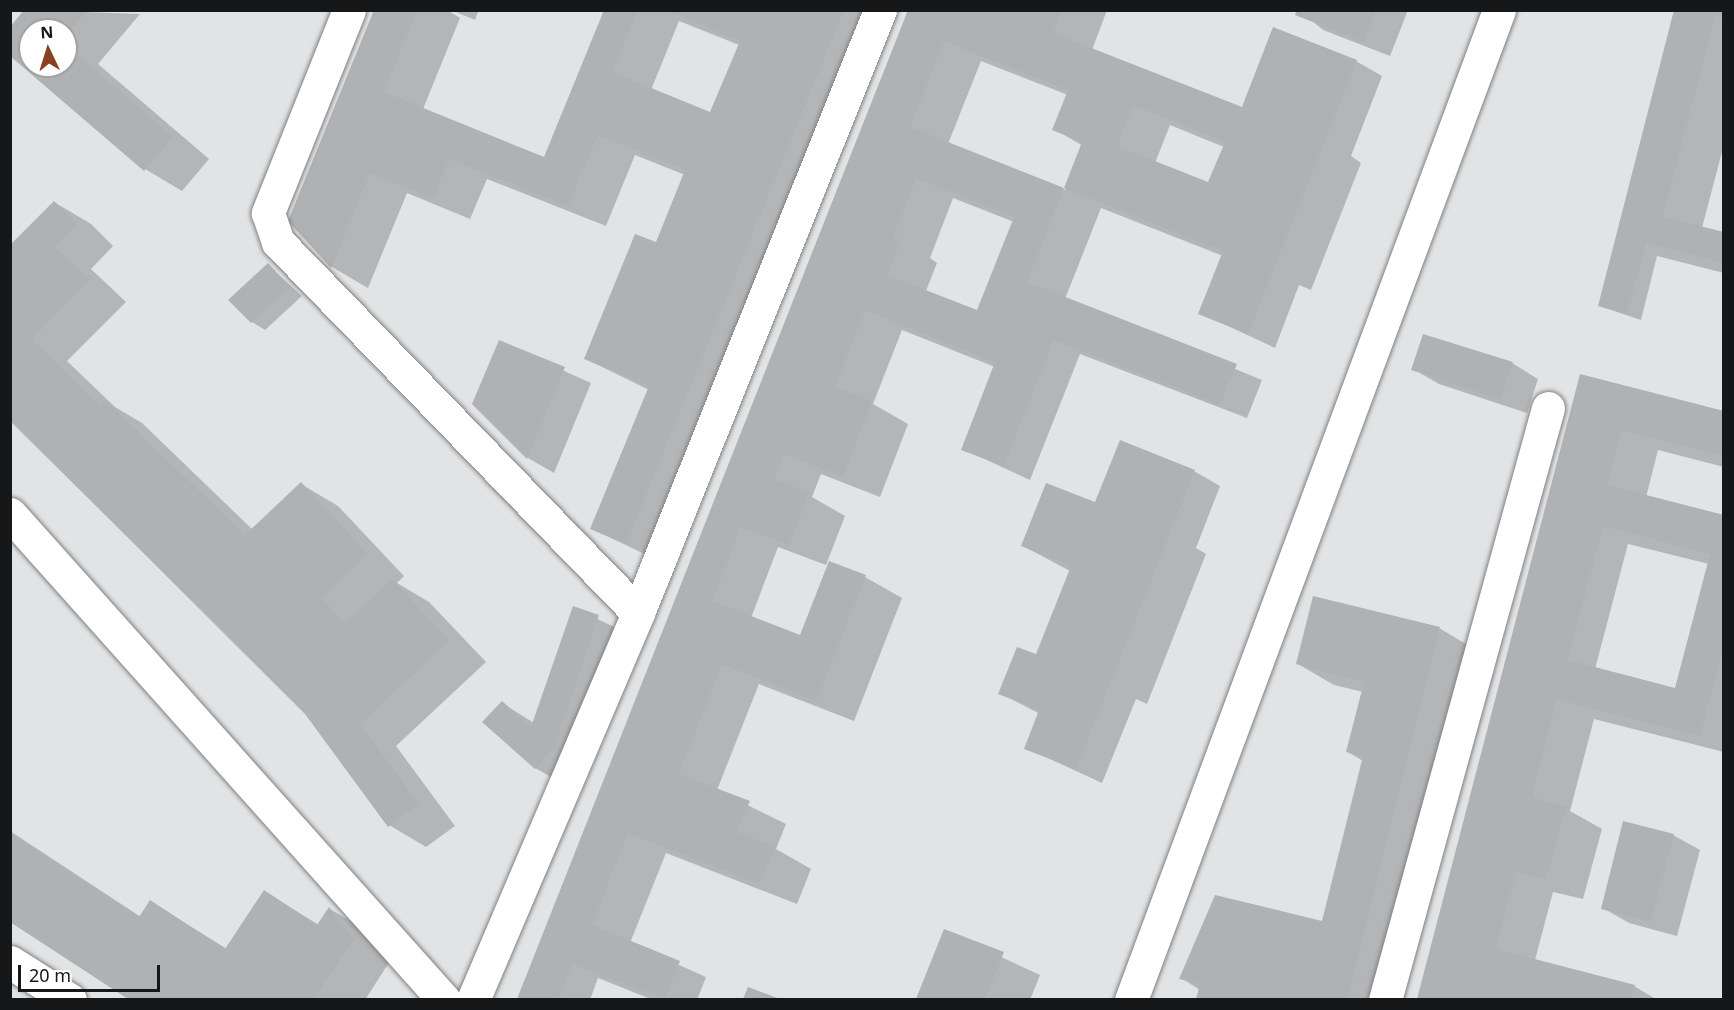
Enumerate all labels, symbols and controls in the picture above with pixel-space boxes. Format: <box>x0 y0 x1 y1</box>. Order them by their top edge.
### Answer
north arrow <box>18 18 78 78</box>
text: N <box>40 21 54 43</box>
scale bar <box>21 953 164 991</box>
text: 20 m <box>29 963 71 987</box>

